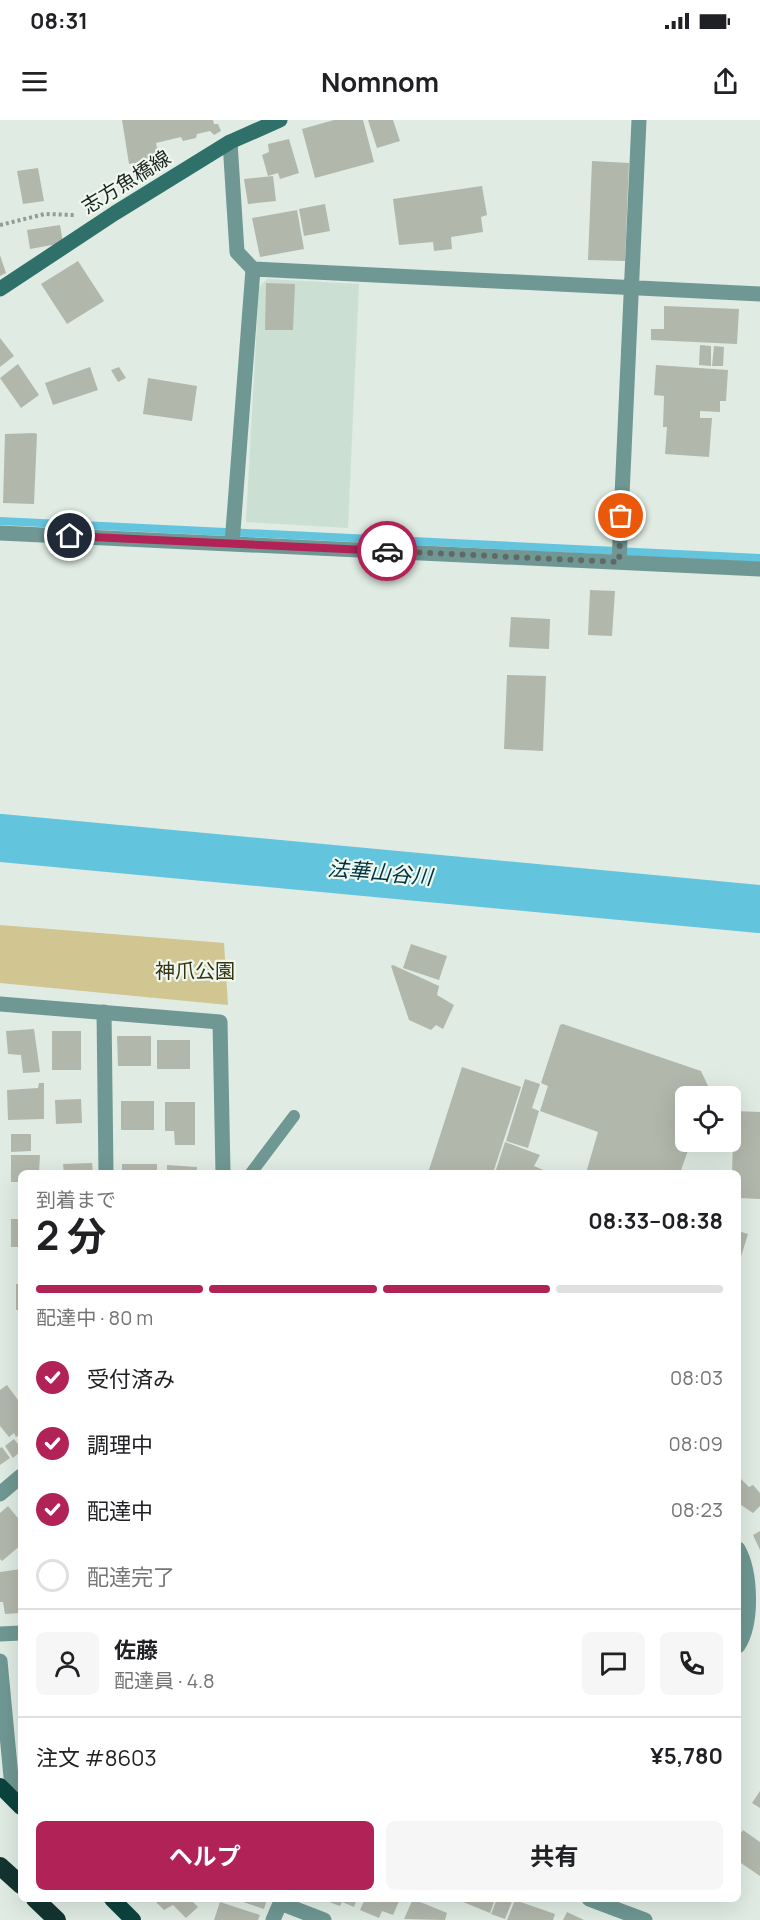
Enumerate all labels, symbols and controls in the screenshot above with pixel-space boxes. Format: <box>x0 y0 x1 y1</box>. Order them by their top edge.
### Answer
text: 08:31 <box>30 6 88 36</box>
text: Nomnom <box>321 63 439 100</box>
icon: menu <box>18 65 51 98</box>
icon: share <box>709 65 742 98</box>
street label: 志方魚橋線 <box>76 144 175 220</box>
pin <box>595 490 646 541</box>
icon: bag <box>604 499 637 532</box>
pin <box>44 510 95 561</box>
icon: home <box>53 519 86 552</box>
courier <box>357 521 417 581</box>
icon: car <box>371 535 404 568</box>
water label: 法華山谷川 <box>327 853 436 891</box>
park label: 神爪公園 <box>155 957 235 984</box>
map controls <box>675 1086 741 1152</box>
button: locate <box>675 1086 741 1152</box>
text: 到着まで <box>36 1186 116 1213</box>
text: 08:33–08:38 <box>588 1206 723 1236</box>
text: 2 分 <box>36 1208 106 1262</box>
text: 配達中 · 80 m <box>36 1304 153 1331</box>
icon: check <box>36 1361 69 1394</box>
text: 受付済み <box>87 1364 175 1394</box>
text: 08:03 <box>670 1364 723 1391</box>
icon: check <box>36 1427 69 1460</box>
text: 調理中 <box>87 1430 153 1460</box>
text: 08:09 <box>669 1430 723 1457</box>
icon: check <box>36 1493 69 1526</box>
text: 配達中 <box>87 1496 153 1526</box>
text: 08:23 <box>671 1496 723 1523</box>
text: 配達完了 <box>87 1562 175 1592</box>
button: person <box>36 1632 99 1695</box>
button: chat <box>582 1632 645 1695</box>
button: phone <box>660 1632 723 1695</box>
text: 佐藤 <box>114 1635 158 1665</box>
text: 配達員 · 4.8 <box>114 1667 215 1694</box>
text: ¥5,780 <box>650 1741 723 1771</box>
text: 注文 #8603 <box>36 1743 157 1773</box>
button: ヘルプ <box>36 1821 374 1890</box>
button: 共有 <box>386 1821 723 1890</box>

